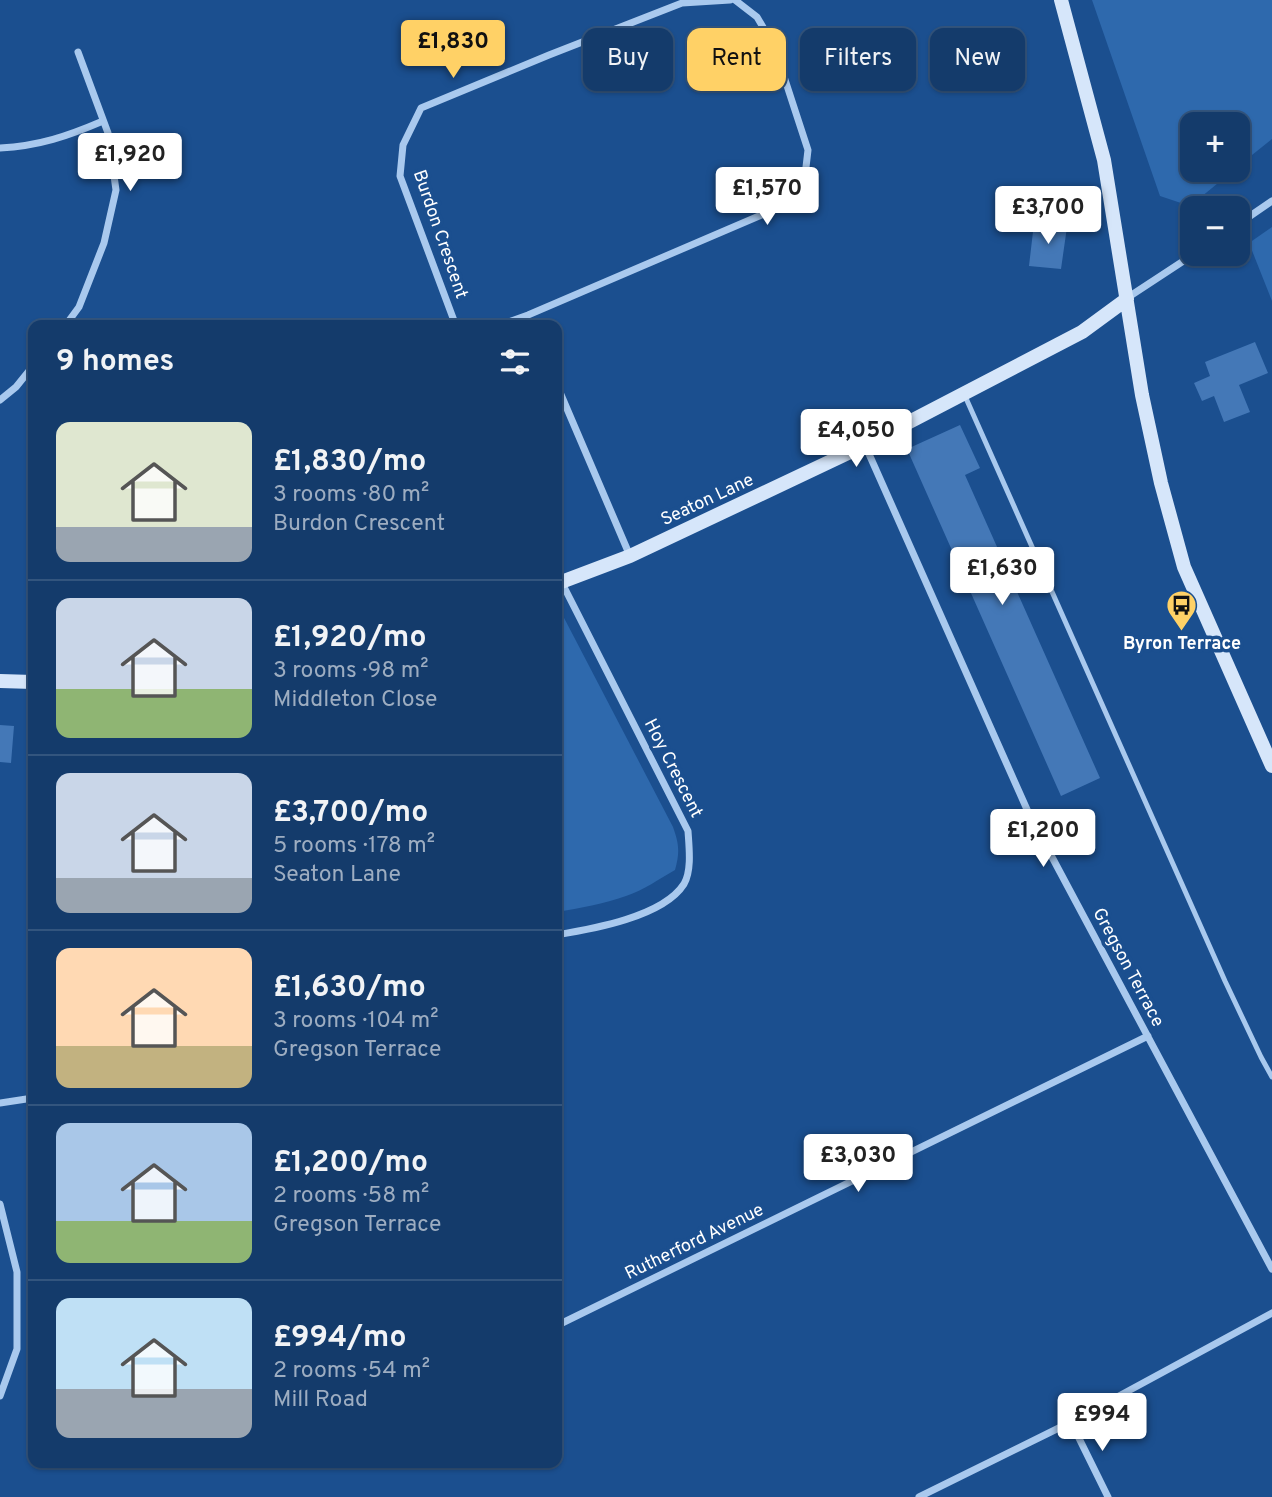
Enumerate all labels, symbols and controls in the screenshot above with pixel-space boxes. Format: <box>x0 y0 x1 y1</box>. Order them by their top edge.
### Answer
pin: £1,830 <box>396 20 510 80</box>
text: £1,830 <box>417 28 489 57</box>
chip: Buy <box>583 28 673 91</box>
chip: Rent <box>687 28 786 91</box>
chip: Filters <box>800 28 916 91</box>
chip: New <box>930 28 1025 91</box>
map controls <box>1180 112 1250 266</box>
button: + <box>1180 112 1250 182</box>
pin: £1,920 <box>73 134 187 193</box>
text: £1,920 <box>94 141 166 170</box>
street label: Burdon Crescent <box>407 167 472 302</box>
pin: £1,570 <box>710 168 824 227</box>
text: £1,570 <box>732 175 802 204</box>
pin: £3,700 <box>991 187 1105 246</box>
text: £3,700 <box>1011 194 1085 223</box>
button: − <box>1180 196 1250 266</box>
icon: filters <box>496 343 534 381</box>
text: 9 homes <box>56 344 174 381</box>
pin: £4,050 <box>799 410 913 469</box>
text: £4,050 <box>817 417 895 446</box>
text: £1,830/mo <box>273 444 426 481</box>
icon: home <box>112 450 196 534</box>
street label: Seaton Lane <box>657 469 758 532</box>
text: 3 rooms · 80 m² <box>273 481 429 510</box>
text: Burdon Crescent <box>273 510 445 539</box>
pin: £1,630 <box>945 548 1059 607</box>
text: £1,630 <box>966 555 1038 584</box>
bus stop icon: Byron Terrace <box>1165 588 1199 632</box>
text: £1,920/mo <box>273 620 427 657</box>
icon: home <box>112 626 196 710</box>
place label: Byron Terrace <box>1123 633 1241 656</box>
text: 3 rooms · 98 m² <box>273 657 429 686</box>
text: Middleton Close <box>273 686 437 715</box>
street label: Hoy Crescent <box>638 715 707 822</box>
text: £3,700/mo <box>273 795 428 832</box>
icon: home <box>112 801 196 885</box>
pin: £1,200 <box>986 810 1100 869</box>
text: £1,200 <box>1006 817 1080 846</box>
text: 5 rooms · 178 m² <box>273 832 435 861</box>
text: Seaton Lane <box>273 861 401 890</box>
street label: Gregson Terrace <box>1087 904 1169 1031</box>
text: £1,630/mo <box>273 970 426 1007</box>
icon: home <box>112 976 196 1060</box>
text: 3 rooms · 104 m² <box>273 1007 438 1036</box>
text: Gregson Terrace <box>273 1036 441 1065</box>
pin: £3,030 <box>801 1134 915 1194</box>
text: £3,030 <box>820 1142 896 1171</box>
text: £1,200/mo <box>273 1145 428 1182</box>
icon: home <box>112 1151 196 1235</box>
text: 2 rooms · 58 m² <box>273 1182 429 1211</box>
street label: Rutherford Avenue <box>622 1199 768 1286</box>
text: Gregson Terrace <box>273 1211 441 1240</box>
text: £994/mo <box>273 1320 406 1357</box>
icon: home <box>112 1326 196 1410</box>
text: 2 rooms · 54 m² <box>273 1357 430 1386</box>
text: Mill Road <box>273 1386 368 1415</box>
pin: £994 <box>1061 1394 1143 1453</box>
text: £994 <box>1074 1401 1130 1430</box>

